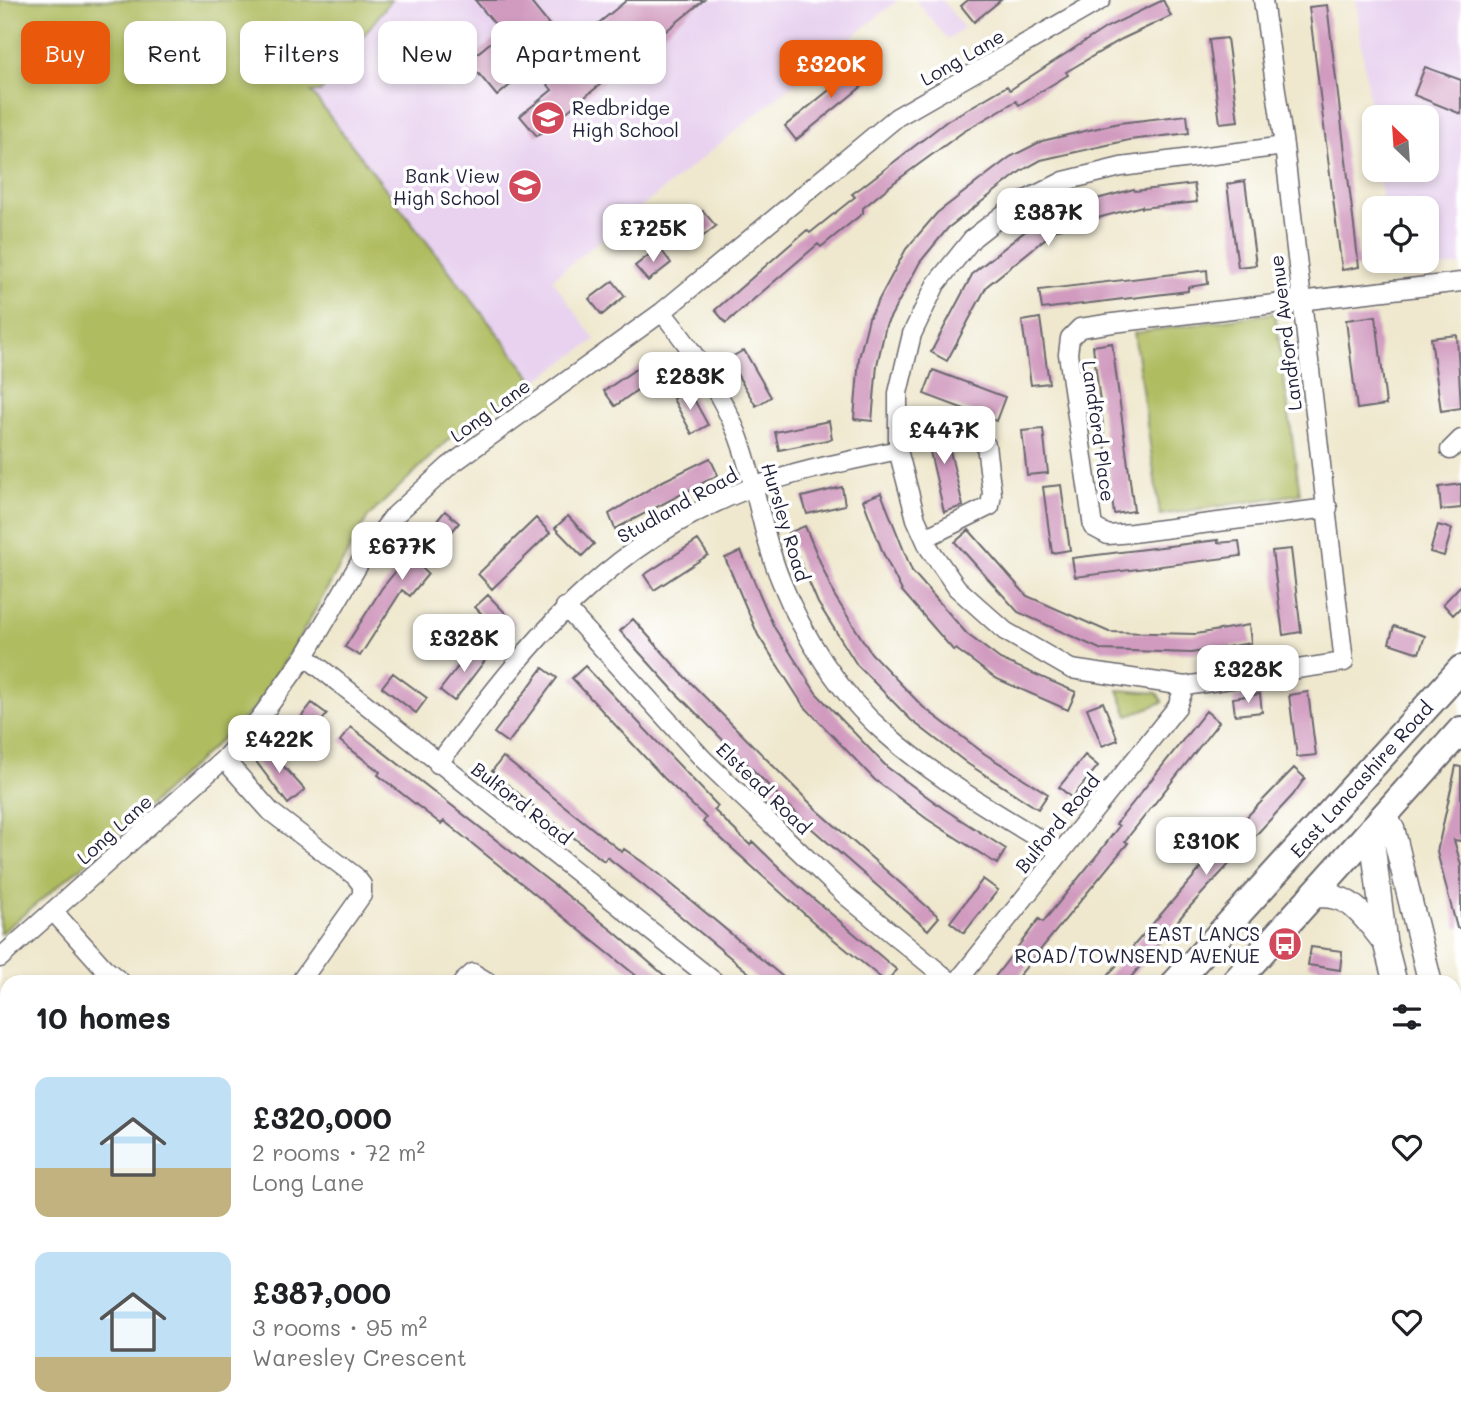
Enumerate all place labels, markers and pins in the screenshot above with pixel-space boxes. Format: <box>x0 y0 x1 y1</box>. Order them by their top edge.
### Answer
pin: £320K <box>782 41 880 100</box>
place label: Redbridge High School <box>572 95 679 142</box>
school or university icon: Redbridge High School <box>529 99 567 137</box>
place label: Bank View High School <box>393 163 500 210</box>
school or university icon: Bank View High School <box>506 167 544 205</box>
pin: £387K <box>999 188 1097 248</box>
pin: £725K <box>604 204 702 264</box>
pin: £283K <box>641 352 739 412</box>
pin: £447K <box>895 406 993 466</box>
pin: £677K <box>353 522 451 582</box>
pin: £328K <box>415 614 513 674</box>
pin: £328K <box>1199 646 1297 705</box>
pin: £422K <box>230 716 328 775</box>
pin: £310K <box>1157 818 1255 877</box>
place label: EAST LANCS ROAD/TOWNSEND AVENUE <box>1015 921 1260 968</box>
bus stop icon: EAST LANCS ROAD/TOWNSEND AVENUE <box>1266 925 1304 963</box>

